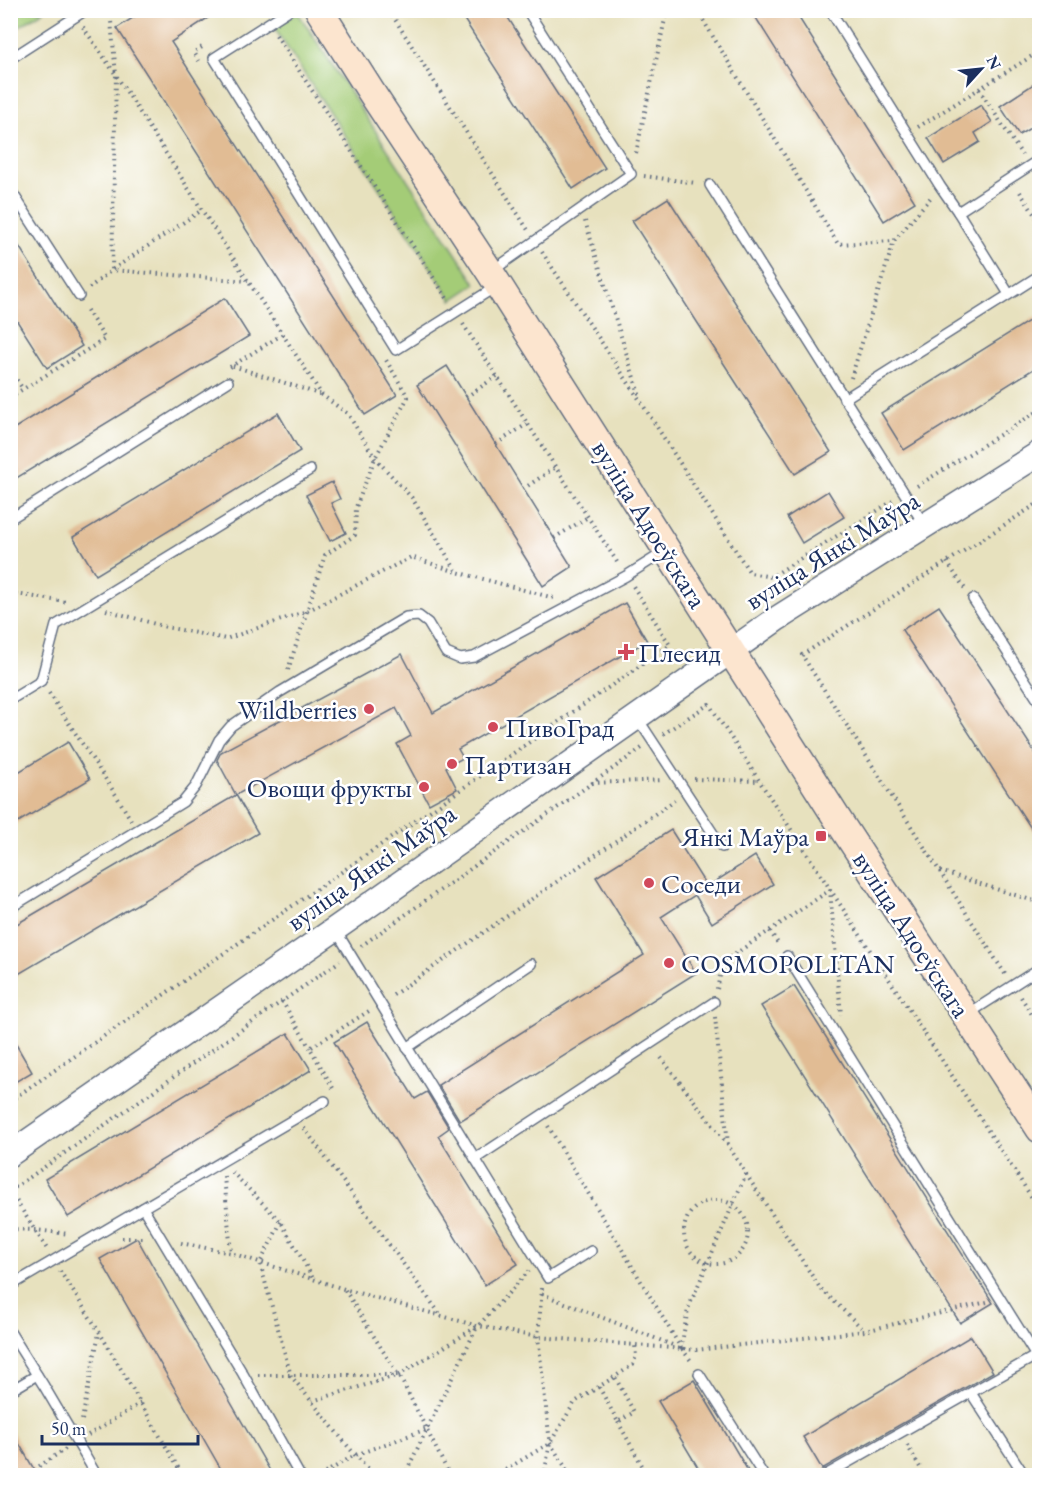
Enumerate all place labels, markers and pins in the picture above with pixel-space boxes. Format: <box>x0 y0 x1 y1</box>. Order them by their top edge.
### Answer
place label: Плесид <box>638 635 721 670</box>
marker: Плесид <box>619 645 633 659</box>
place label: Wildberries <box>238 692 357 727</box>
marker: Wildberries <box>362 702 376 716</box>
place label: ПивоГрад <box>505 710 614 745</box>
marker: ПивоГрад <box>486 720 500 734</box>
place label: Партизан <box>464 747 572 782</box>
marker: Партизан <box>445 757 459 771</box>
place label: Овощи фрукты <box>247 770 412 805</box>
marker: Овощи фрукты <box>417 780 431 794</box>
place label: Янкі Маўра <box>681 819 809 854</box>
marker: Янкі Маўра <box>814 829 828 843</box>
place label: Соседи <box>661 866 741 901</box>
marker: Соседи <box>642 876 656 890</box>
place label: COSMOPOLITAN <box>681 946 895 981</box>
marker: COSMOPOLITAN <box>662 956 676 970</box>

